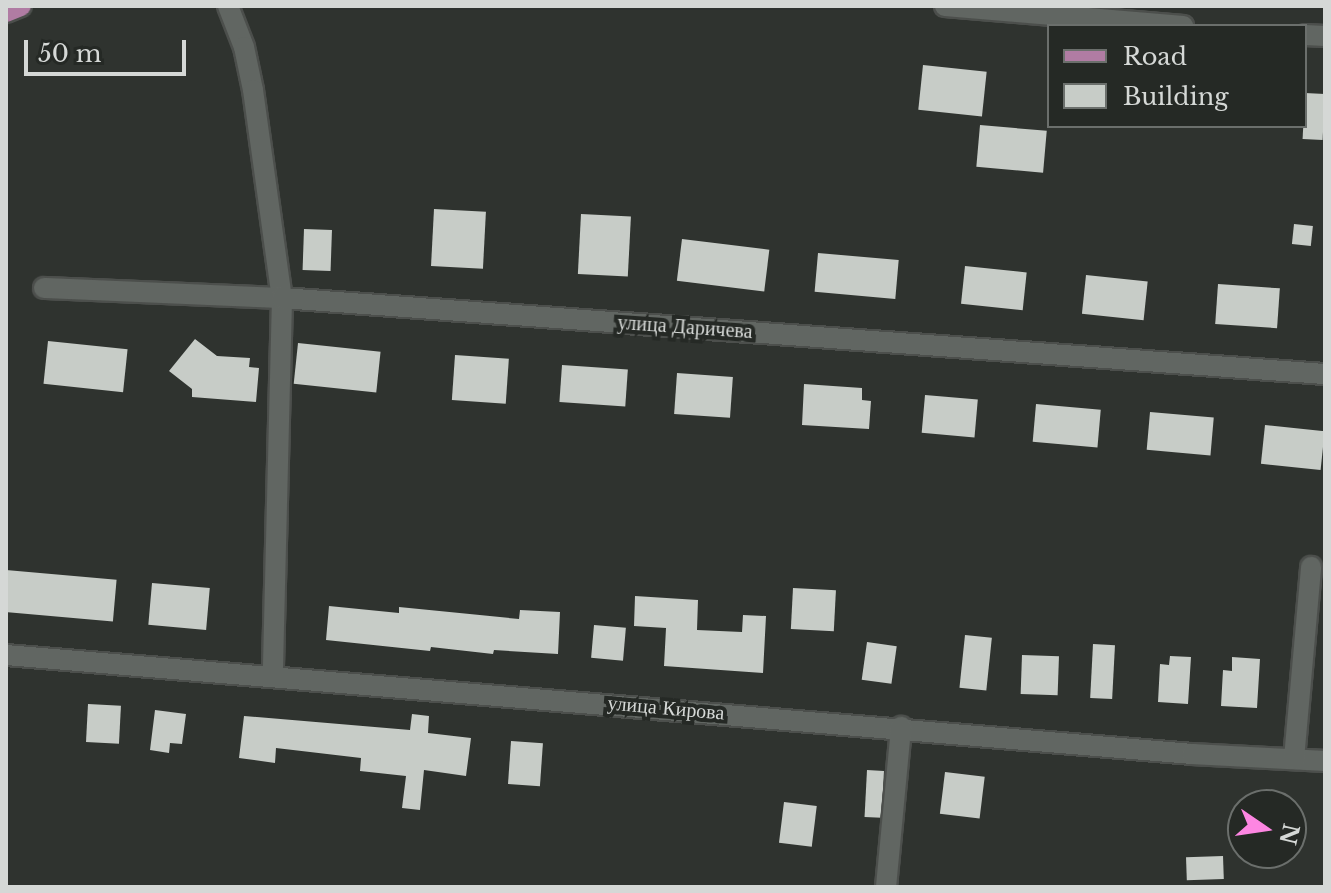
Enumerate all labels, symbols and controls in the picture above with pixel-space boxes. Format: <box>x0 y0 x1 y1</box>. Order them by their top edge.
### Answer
scale bar <box>28 24 190 74</box>
legend <box>1047 24 1307 128</box>
text: 50 m <box>38 39 101 68</box>
text: Road <box>1123 42 1187 71</box>
text: Building <box>1123 82 1229 111</box>
street label: улица Даричева <box>617 310 753 344</box>
street label: улица Кирова <box>607 691 725 725</box>
north arrow <box>1227 789 1307 869</box>
text: N <box>1273 821 1304 847</box>

